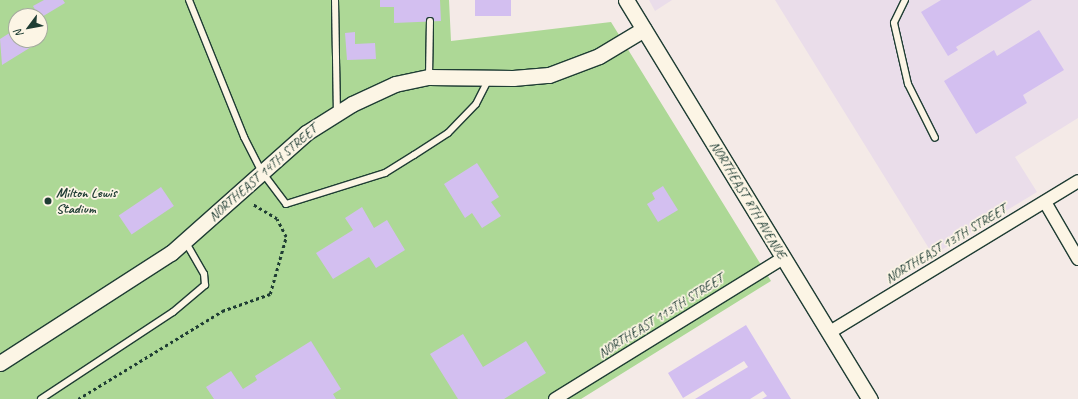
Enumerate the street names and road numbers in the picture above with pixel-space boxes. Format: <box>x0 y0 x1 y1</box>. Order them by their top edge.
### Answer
street label: NORTHEAST 14TH STREET <box>205 121 321 225</box>
street label: NORTHEAST 8TH AVENUE <box>706 138 790 262</box>
street label: NORTHEAST 13TH STREET <box>882 201 1010 287</box>
street label: NORTHEAST 113TH STREET <box>595 270 727 362</box>

